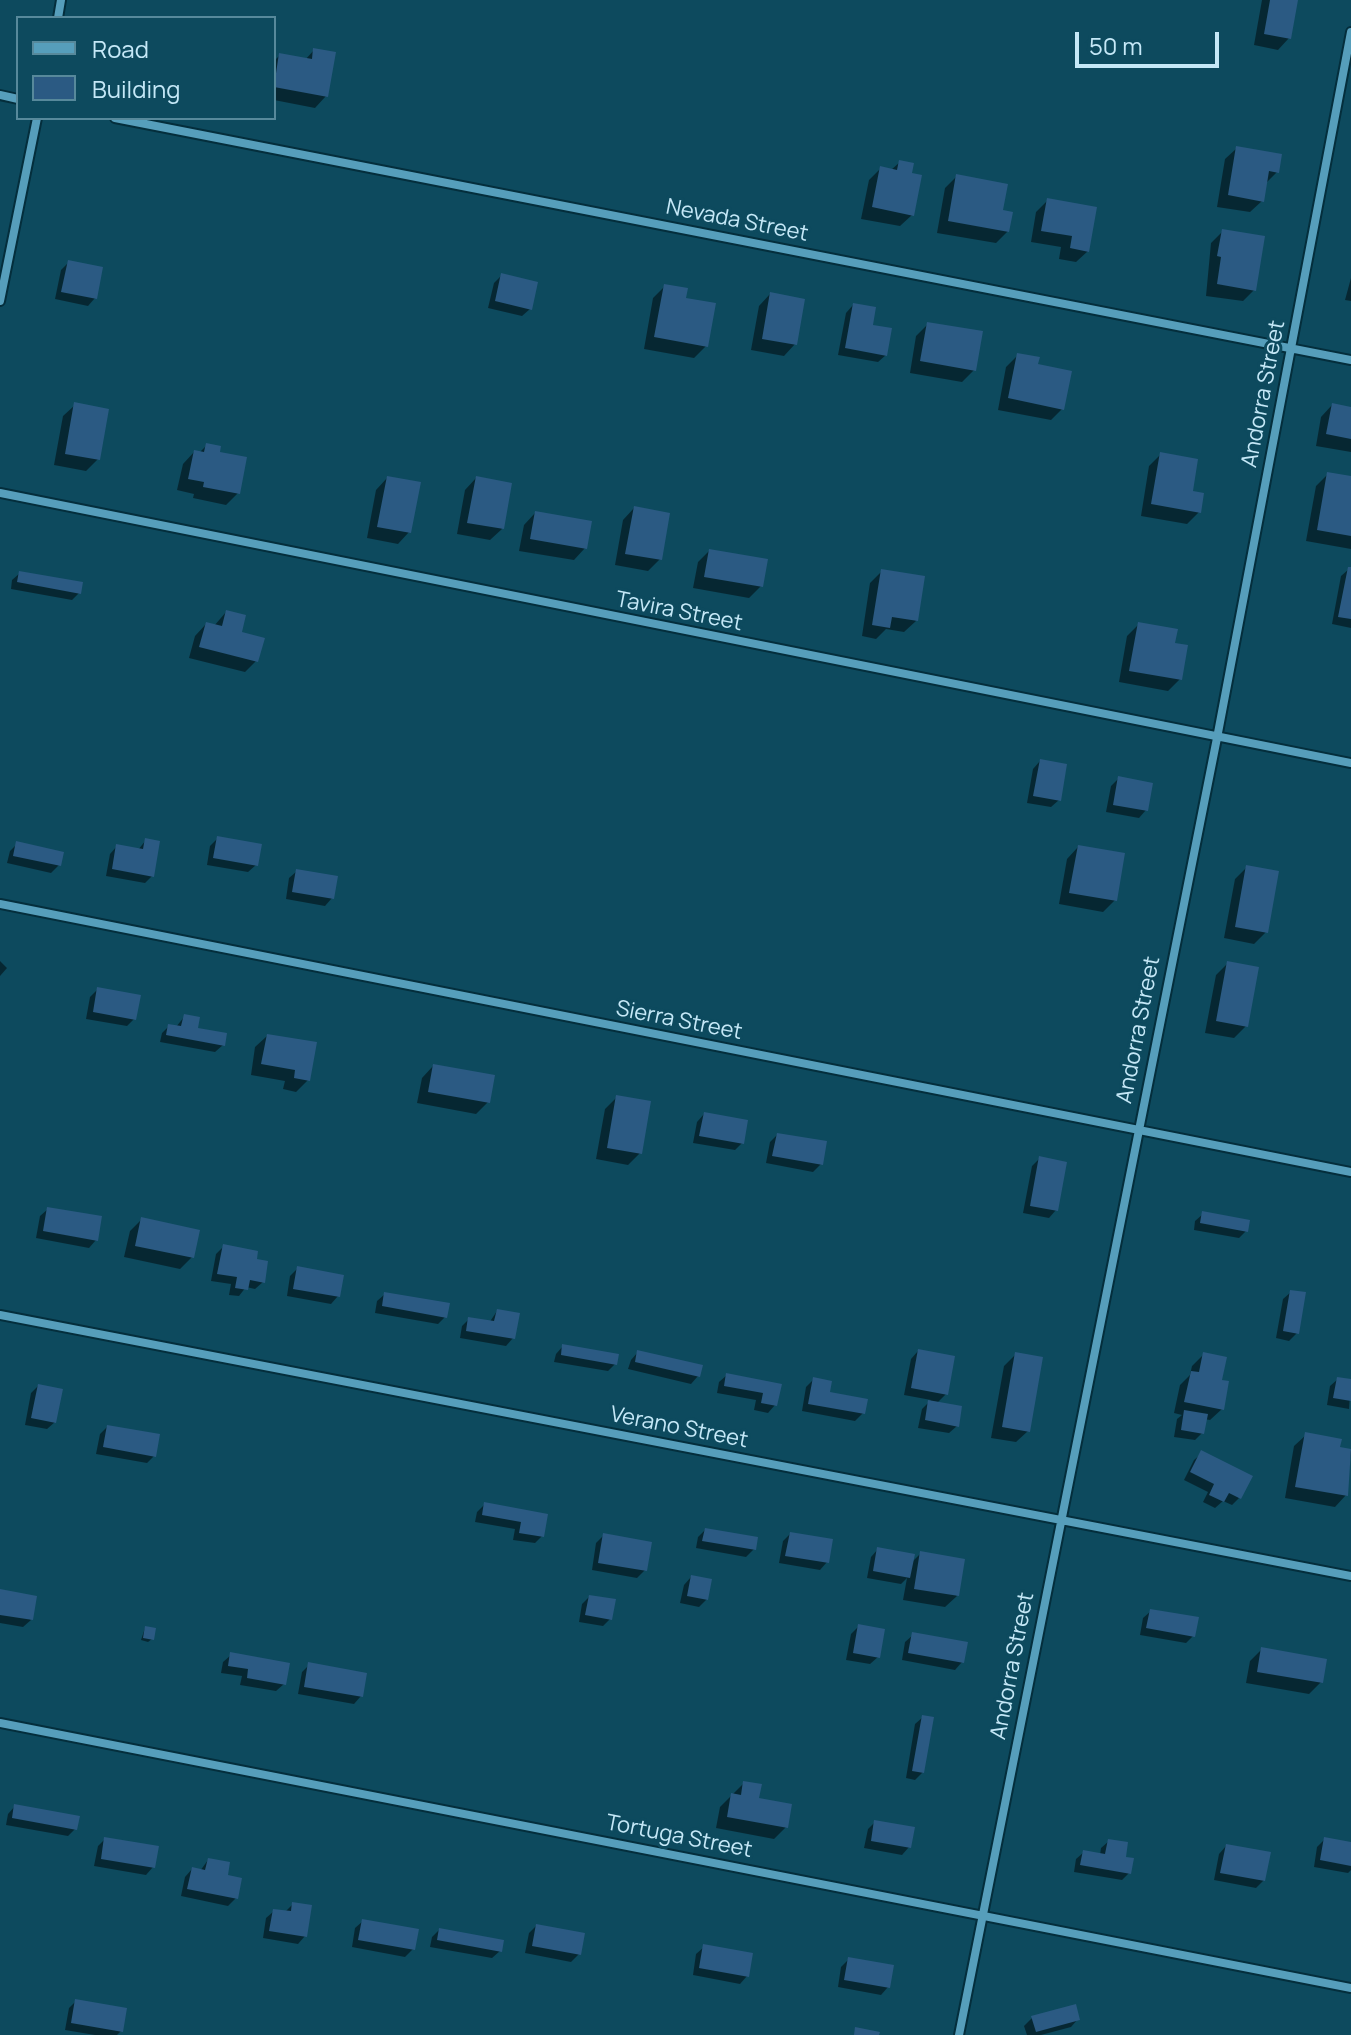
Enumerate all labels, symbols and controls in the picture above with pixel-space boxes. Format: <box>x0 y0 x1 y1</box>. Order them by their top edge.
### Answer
legend <box>16 16 276 120</box>
scale bar <box>1079 16 1223 66</box>
text: 50 m <box>1089 29 1143 62</box>
text: Road <box>92 32 149 65</box>
text: Building <box>92 72 180 105</box>
street label: Nevada Street <box>664 194 810 248</box>
street label: Andorra Street <box>1237 318 1291 470</box>
street label: Tavira Street <box>613 587 745 637</box>
street label: Andorra Street <box>1112 954 1166 1106</box>
street label: Sierra Street <box>614 996 744 1046</box>
street label: Verano Street <box>608 1402 750 1454</box>
street label: Andorra Street <box>986 1590 1040 1742</box>
street label: Tortuga Street <box>604 1810 754 1864</box>

